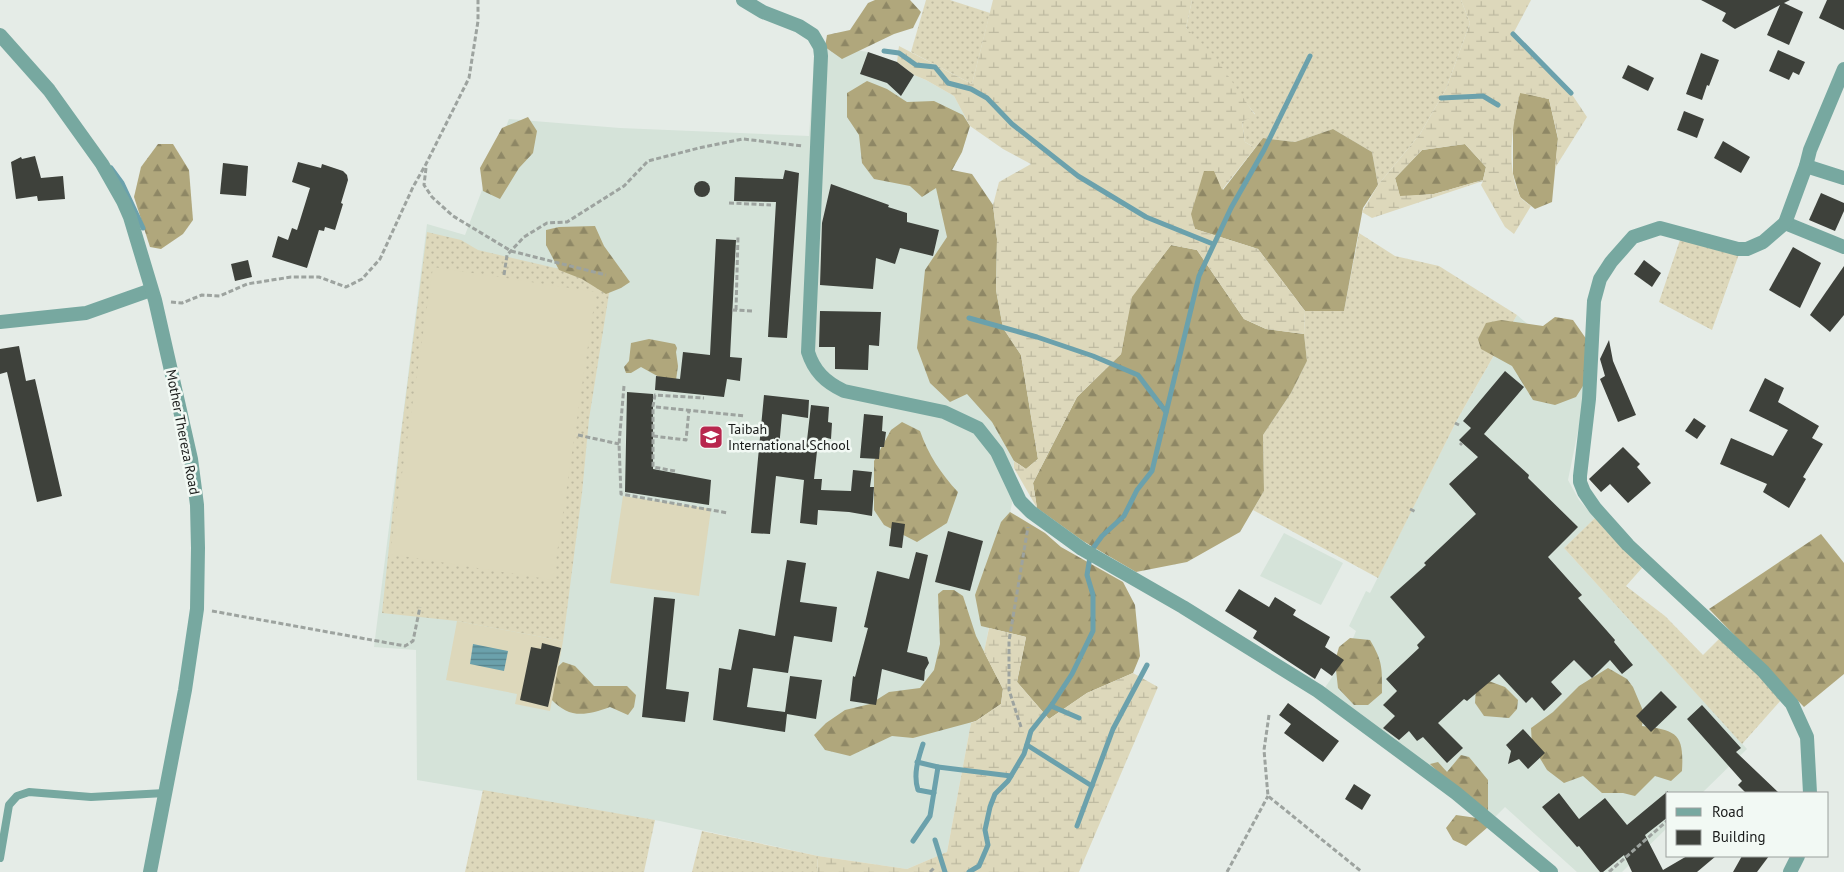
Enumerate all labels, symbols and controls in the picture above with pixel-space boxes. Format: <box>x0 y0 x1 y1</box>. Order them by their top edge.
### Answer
street label: Mother Thereza Road <box>162 368 204 496</box>
place label: Taibah International School <box>728 420 850 454</box>
school or university icon: Taibah International School <box>698 424 724 450</box>
legend <box>1666 792 1829 857</box>
text: Road <box>1712 802 1744 821</box>
text: Building <box>1712 827 1766 846</box>

